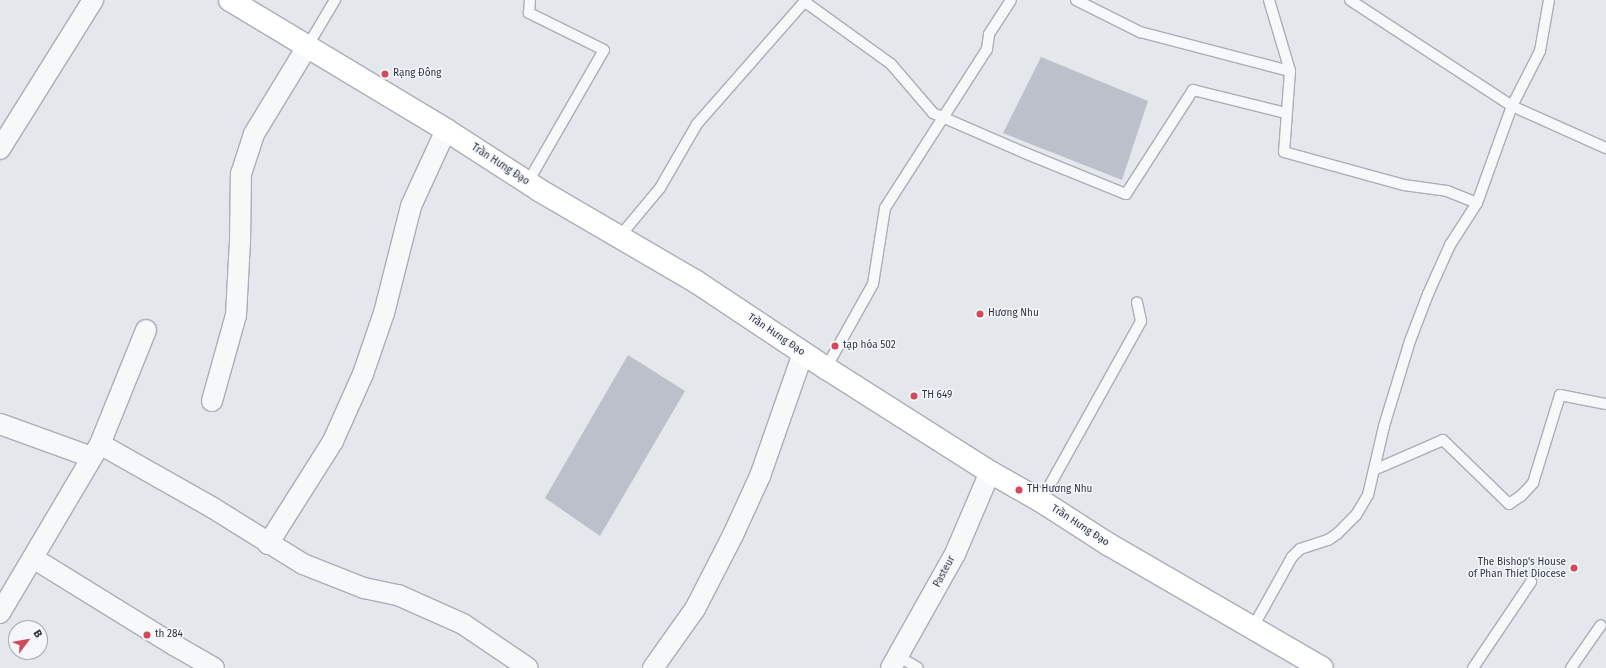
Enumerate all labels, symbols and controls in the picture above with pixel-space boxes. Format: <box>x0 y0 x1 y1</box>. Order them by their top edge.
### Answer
place label: Rạng Đông <box>393 68 442 80</box>
marker: Rạng Đông <box>380 69 390 79</box>
street label: Trần Hưng Đạo <box>469 142 531 188</box>
place label: Hương Nhu <box>988 308 1039 320</box>
marker: Hương Nhu <box>975 309 985 319</box>
street label: Trần Hưng Đạo <box>745 311 807 359</box>
place label: tạp hóa 502 <box>843 340 896 352</box>
marker: tạp hóa 502 <box>830 341 840 351</box>
place label: TH 649 <box>922 390 952 402</box>
marker: TH 649 <box>909 391 919 401</box>
place label: TH Hương Nhu <box>1027 484 1092 496</box>
marker: TH Hương Nhu <box>1014 485 1024 495</box>
street label: Trần Hưng Đạo <box>1049 503 1111 549</box>
street label: Pasteur <box>932 554 958 590</box>
place label: The Bishop's House of Phan Thiet Diocese <box>1468 556 1566 580</box>
marker: The Bishop's House of Phan Thiet Diocese <box>1569 563 1579 573</box>
north arrow <box>8 620 48 660</box>
text: B <box>30 628 45 640</box>
place label: th 284 <box>155 629 183 641</box>
marker: th 284 <box>142 630 152 640</box>

